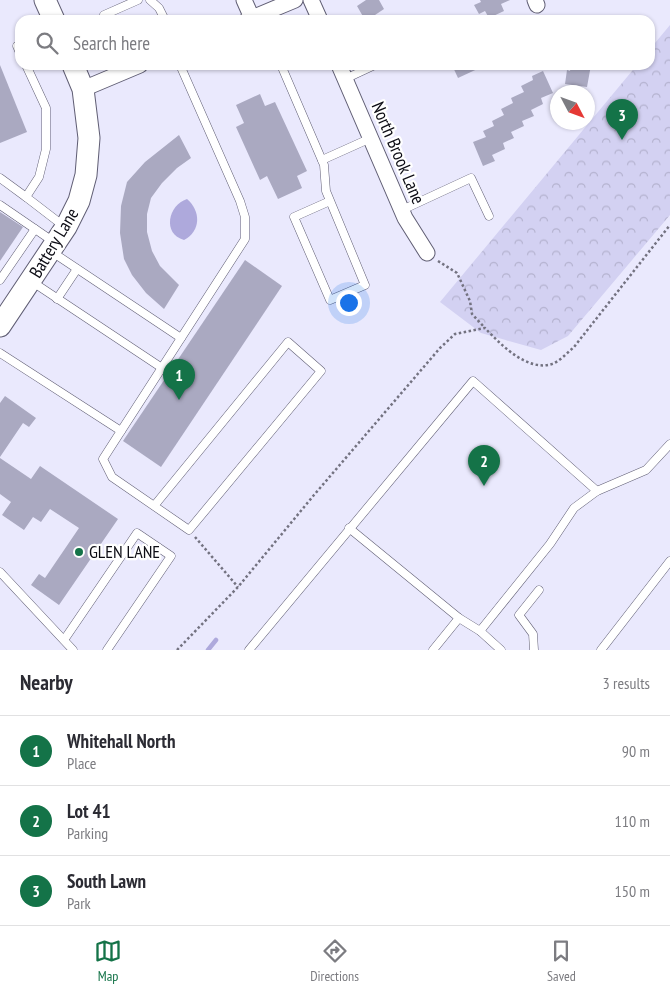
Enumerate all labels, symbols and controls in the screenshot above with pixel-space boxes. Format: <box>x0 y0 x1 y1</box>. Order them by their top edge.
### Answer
search box <box>15 15 655 70</box>
icon: search <box>33 29 61 57</box>
text: Search here <box>73 31 150 55</box>
north arrow <box>550 85 595 130</box>
street label: North Brook Lane <box>367 98 430 207</box>
pin: 3 <box>606 99 638 140</box>
street label: Battery Lane <box>24 204 83 282</box>
your location <box>336 290 362 316</box>
pin: 1 <box>163 359 195 400</box>
pin: 2 <box>468 445 500 486</box>
place label: GLEN LANE <box>89 540 160 563</box>
marker: GLEN LANE <box>73 546 85 558</box>
text: Nearby <box>20 669 73 696</box>
text: 3 results <box>603 673 650 693</box>
text: Whitehall North <box>67 729 175 753</box>
text: 1 <box>32 741 40 761</box>
text: 90 m <box>622 741 650 761</box>
text: Place <box>67 753 96 773</box>
text: Lot 41 <box>67 799 111 823</box>
text: 2 <box>32 811 40 831</box>
text: 110 m <box>615 811 650 831</box>
text: Parking <box>67 823 108 843</box>
text: South Lawn <box>67 869 146 893</box>
text: 3 <box>32 881 40 901</box>
text: 150 m <box>615 881 650 901</box>
text: Park <box>67 893 91 913</box>
tab: Map <box>94 937 122 985</box>
tab: Directions <box>310 937 359 985</box>
tab: Saved <box>547 937 576 985</box>

